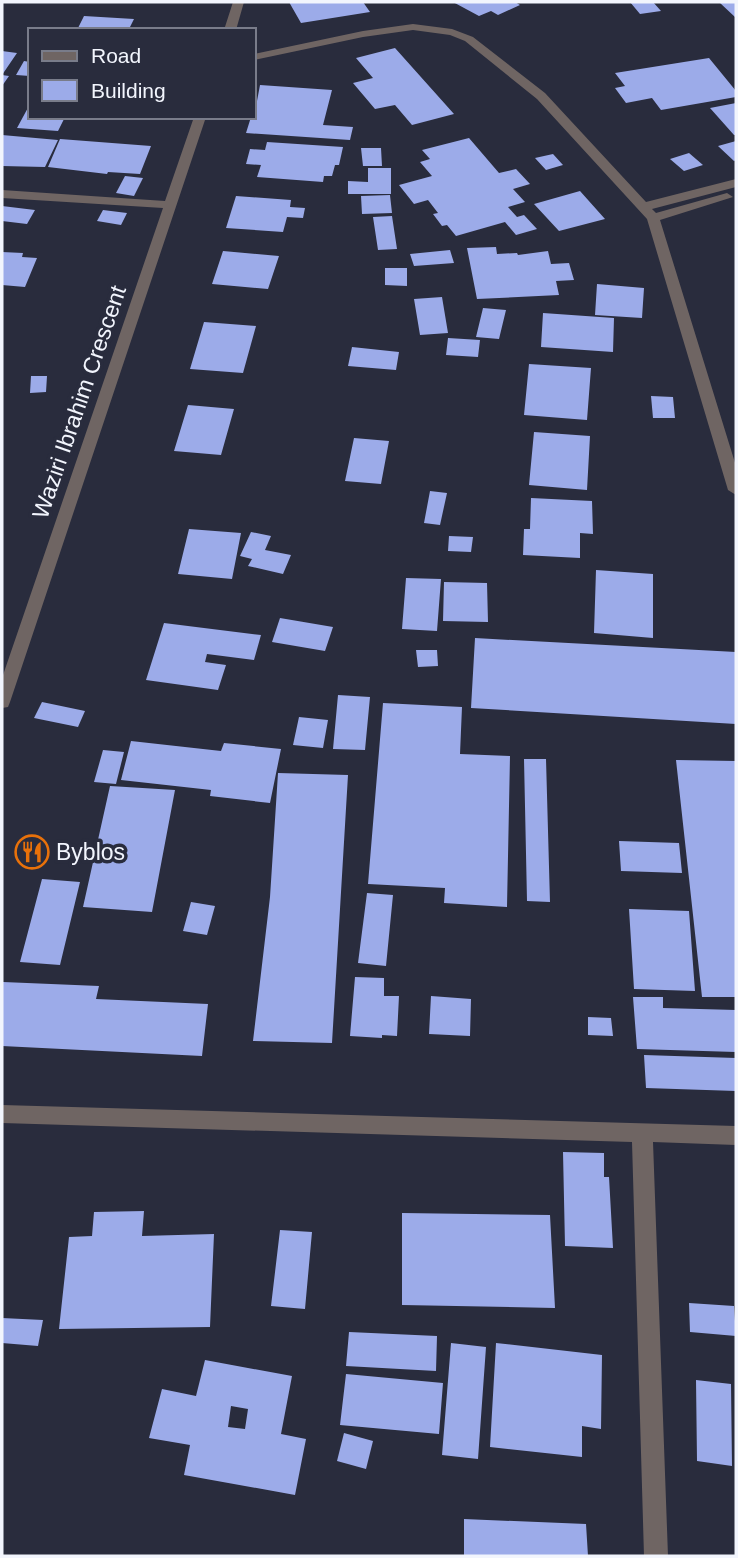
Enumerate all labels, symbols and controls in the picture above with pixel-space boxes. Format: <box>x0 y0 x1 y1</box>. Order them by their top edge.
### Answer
legend <box>28 28 256 119</box>
text: Road <box>91 44 141 67</box>
text: Building <box>91 79 166 102</box>
street label: Waziri Ibrahim Crescent <box>27 282 131 522</box>
restaurant icon: Byblos <box>13 833 51 871</box>
place label: Byblos <box>56 839 125 865</box>

